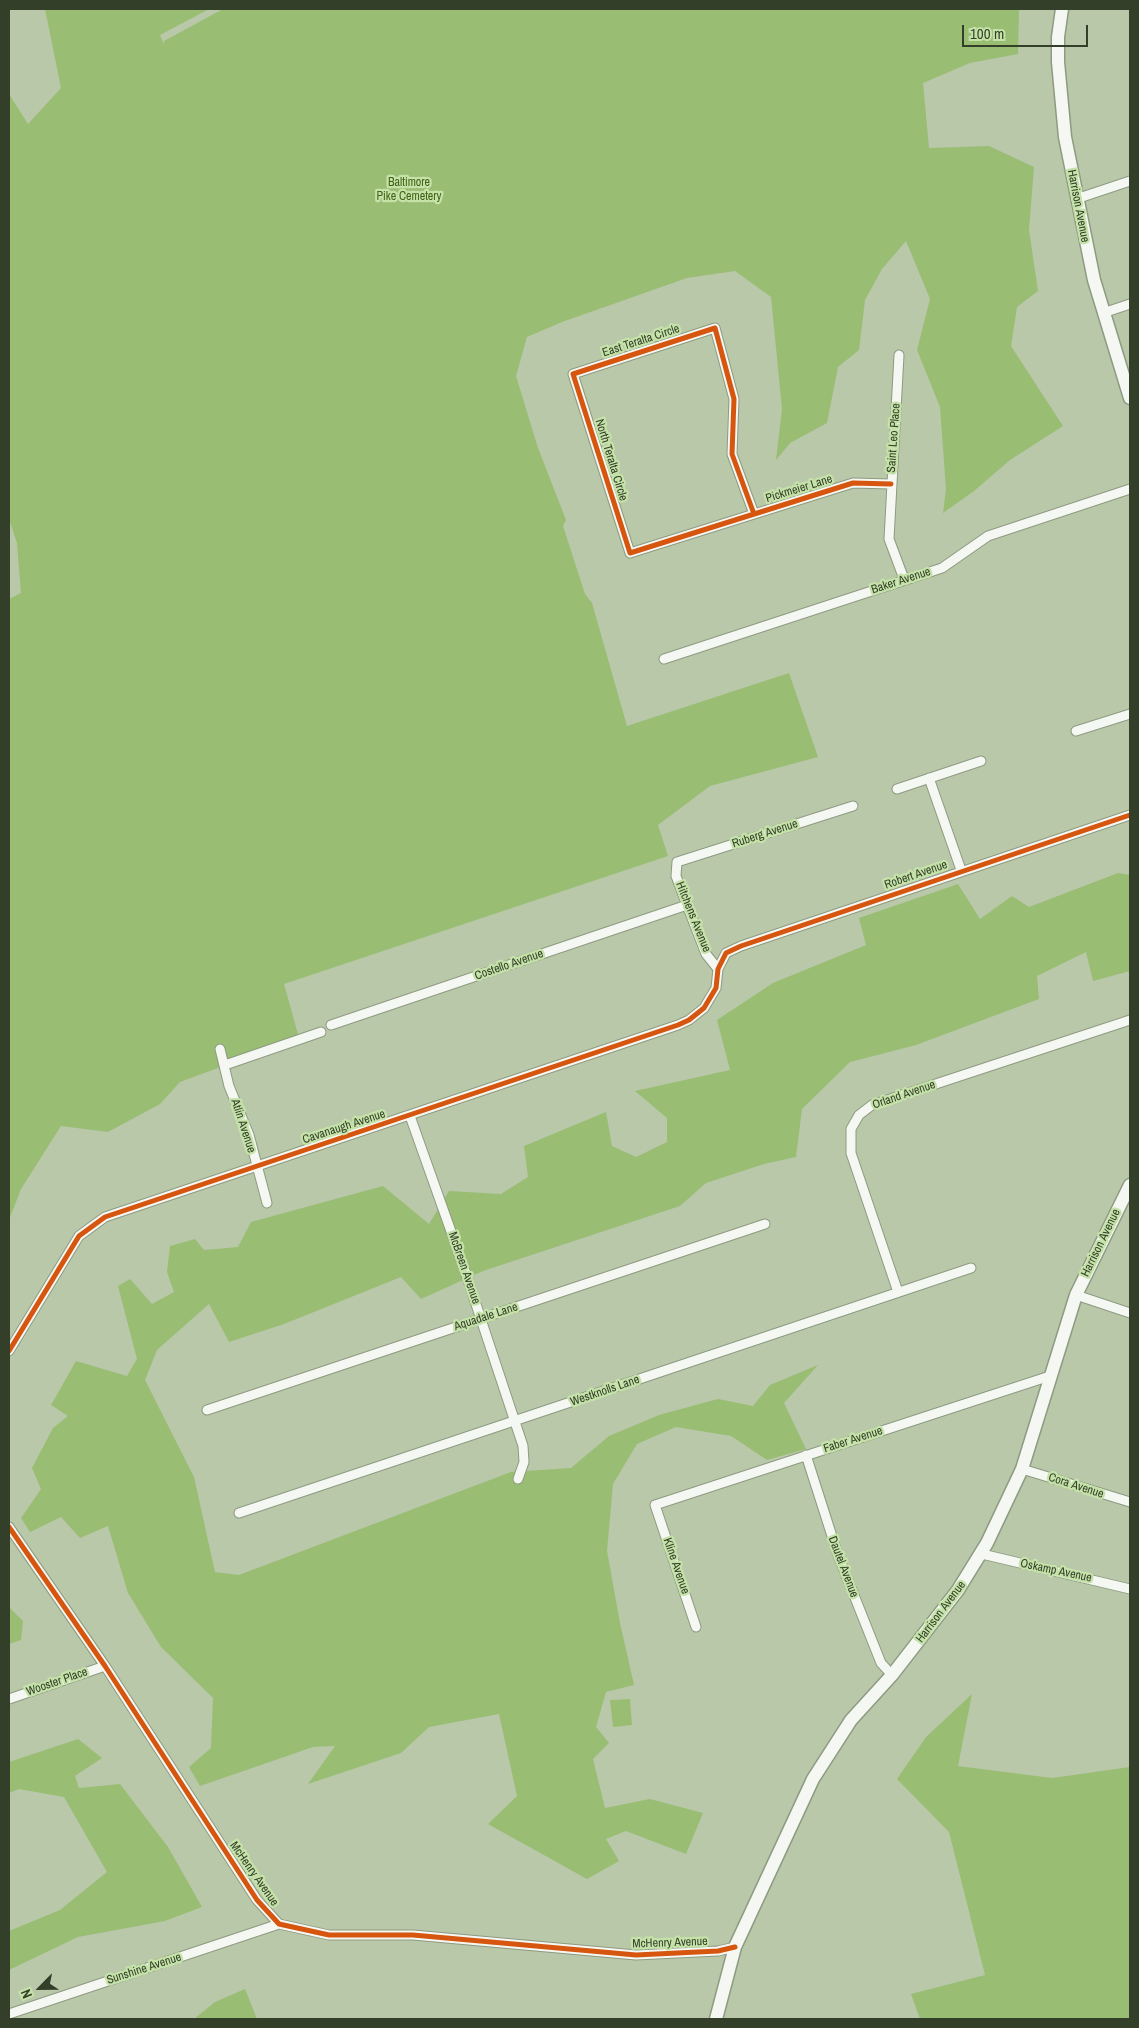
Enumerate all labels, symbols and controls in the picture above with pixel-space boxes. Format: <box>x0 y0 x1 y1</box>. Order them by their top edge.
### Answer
scale bar <box>964 15 1090 47</box>
text: 100 m <box>970 23 1004 44</box>
street label: Harrison Avenue <box>1064 168 1092 244</box>
park label: Baltimore Pike Cemetery <box>376 176 442 204</box>
street label: East Teralta Circle <box>601 322 681 360</box>
street label: Saint Leo Place <box>884 403 904 473</box>
street label: North Teralta Circle <box>592 417 630 503</box>
street label: Pickmeier Lane <box>764 472 834 506</box>
street label: Baker Avenue <box>869 565 933 597</box>
street label: Ruberg Avenue <box>730 817 800 851</box>
street label: Robert Avenue <box>883 858 949 892</box>
street label: Hitchens Avenue <box>672 880 714 954</box>
street label: Costello Avenue <box>473 947 545 983</box>
street label: Orland Avenue <box>871 1078 937 1112</box>
street label: Atlin Avenue <box>228 1097 258 1155</box>
street label: Cavanaugh Avenue <box>301 1107 387 1147</box>
street label: Harrison Avenue <box>1078 1207 1124 1279</box>
street label: McBreen Avenue <box>445 1230 483 1306</box>
street label: Aquadale Lane <box>452 1300 520 1334</box>
street label: Westknolls Lane <box>569 1372 641 1410</box>
street label: Faber Avenue <box>822 1424 884 1456</box>
street label: Cora Avenue <box>1047 1470 1105 1502</box>
street label: Dautel Avenue <box>825 1534 861 1600</box>
street label: Kline Avenue <box>660 1536 692 1596</box>
street label: Oskamp Avenue <box>1019 1556 1093 1586</box>
street label: Harrison Avenue <box>913 1578 969 1646</box>
street label: Wooster Place <box>24 1665 90 1699</box>
street label: McHenry Avenue <box>227 1839 281 1909</box>
street label: McHenry Avenue <box>632 1934 708 1952</box>
street label: Sunshine Avenue <box>105 1950 183 1988</box>
north arrow <box>15 1963 65 2013</box>
text: N <box>16 1987 36 2001</box>

